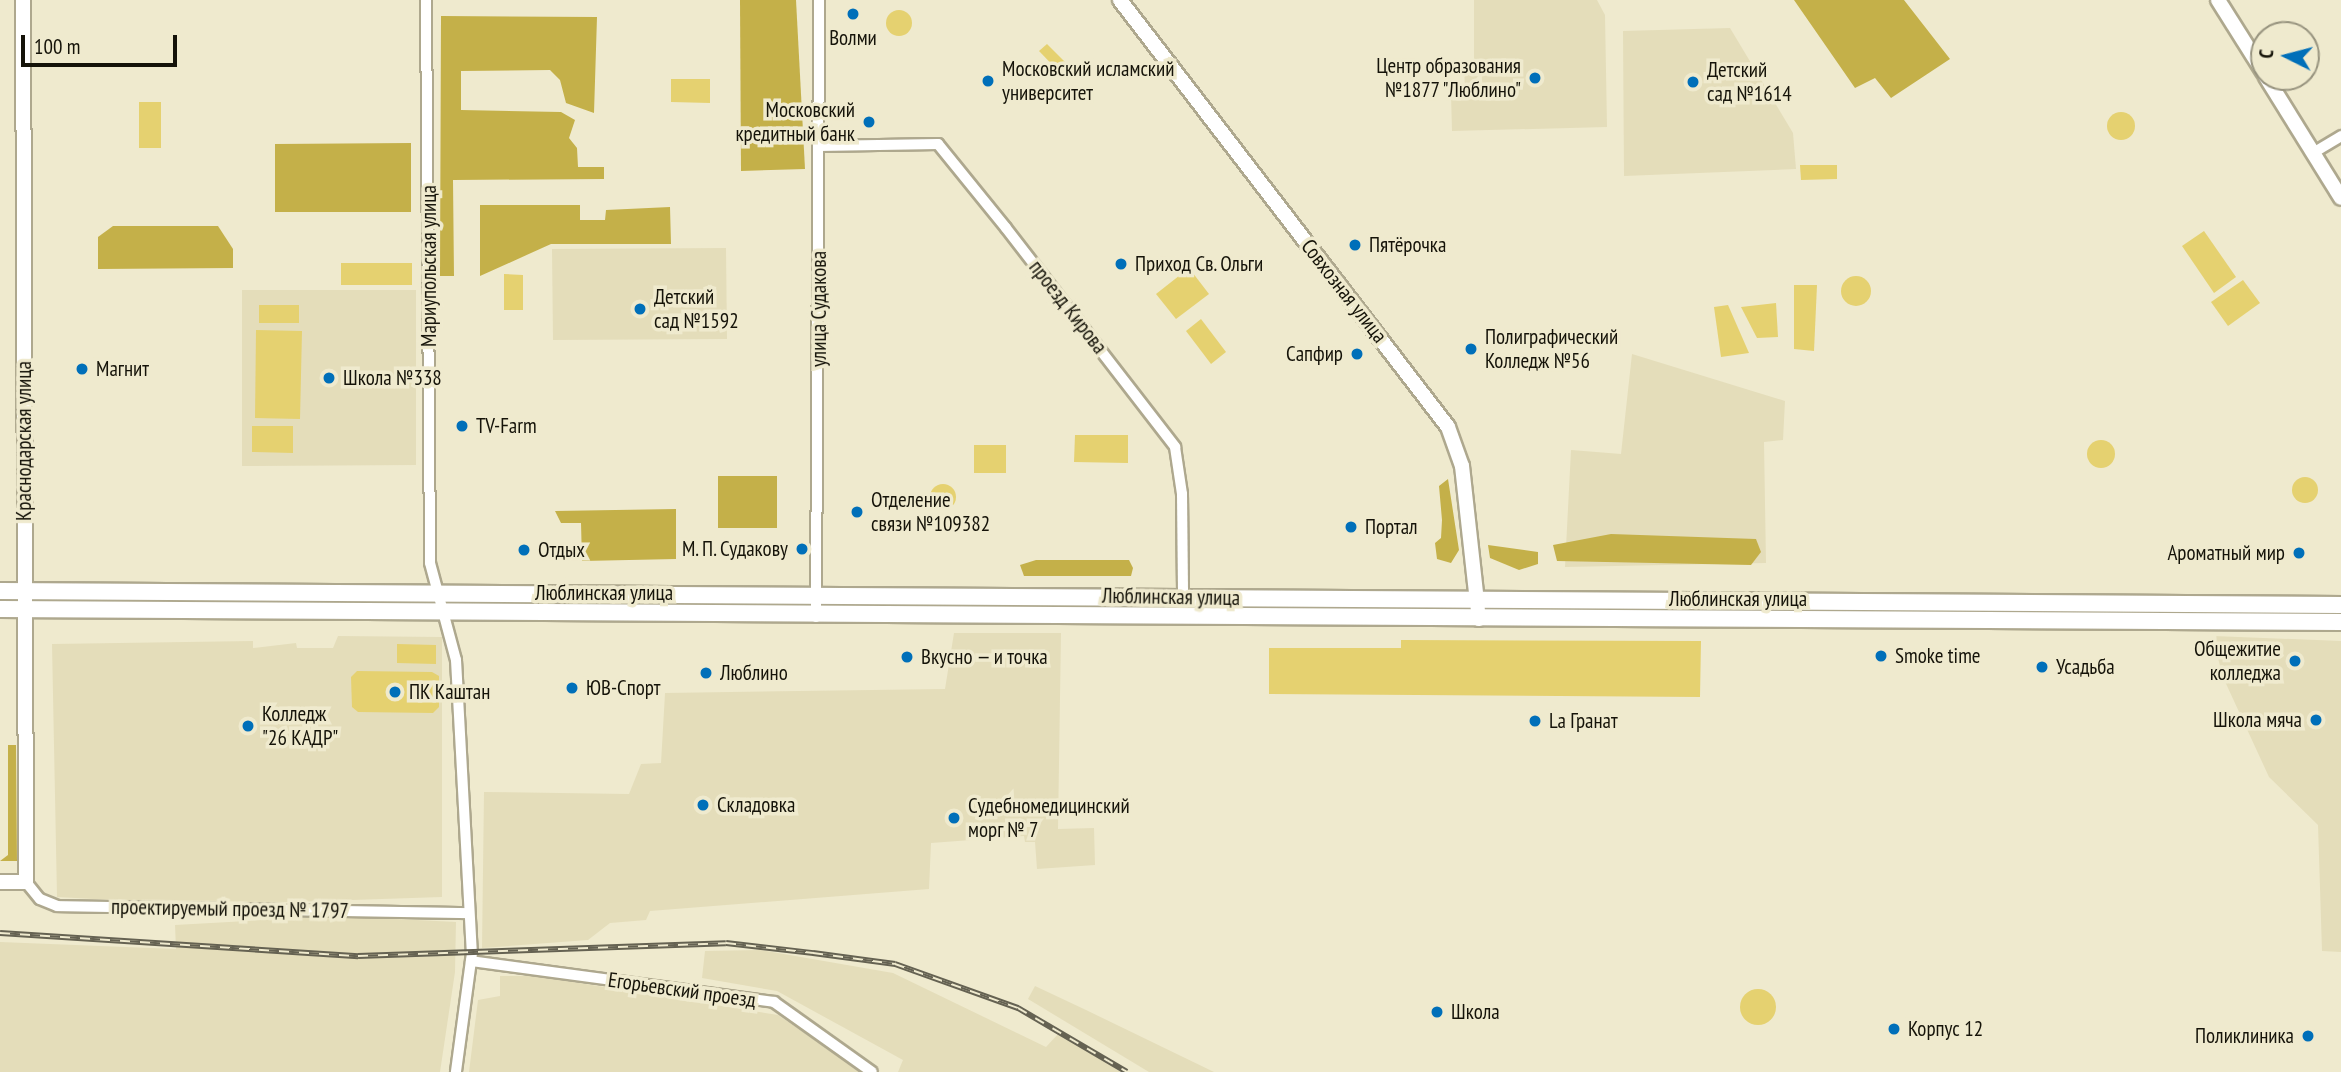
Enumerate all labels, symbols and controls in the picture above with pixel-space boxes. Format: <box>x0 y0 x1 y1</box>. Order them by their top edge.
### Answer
marker: Волми <box>845 6 861 22</box>
scale bar <box>24 21 180 65</box>
north arrow <box>2250 21 2320 91</box>
place label: Волми <box>829 25 877 51</box>
text: 100 m <box>34 33 80 60</box>
text: С <box>2254 48 2278 60</box>
place label: Центр образования №1877 "Люблино" <box>1376 53 1521 103</box>
place label: Московский исламский университет <box>1002 56 1174 106</box>
place label: Детский сад №1614 <box>1707 57 1792 107</box>
marker: Центр образования №1877 "Люблино" <box>1527 70 1543 86</box>
marker: Московский исламский университет <box>980 73 996 89</box>
marker: Детский сад №1614 <box>1685 74 1701 90</box>
place label: Московский кредитный банк <box>735 97 855 147</box>
marker: Московский кредитный банк <box>861 114 877 130</box>
street label: Мариупольская улица <box>416 185 442 347</box>
place label: Пятёрочка <box>1369 232 1446 258</box>
street label: Совхозная улица <box>1296 234 1392 348</box>
marker: Пятёрочка <box>1347 237 1363 253</box>
street label: улица Судакова <box>806 251 832 367</box>
place label: Приход Св. Ольги <box>1135 251 1265 277</box>
street label: проезд Кирова <box>1024 255 1112 359</box>
marker: Приход Св. Ольги <box>1113 256 1129 272</box>
place label: Детский сад №1592 <box>654 284 739 334</box>
marker: Детский сад №1592 <box>632 301 648 317</box>
place label: Полиграфический Колледж №56 <box>1485 324 1618 374</box>
place label: Сапфир <box>1286 341 1343 367</box>
marker: Полиграфический Колледж №56 <box>1463 341 1479 357</box>
marker: Сапфир <box>1349 346 1365 362</box>
place label: Магнит <box>96 356 149 382</box>
street label: Краснодарская улица <box>11 361 37 521</box>
marker: Магнит <box>74 361 90 377</box>
place label: Школа №338 <box>343 365 442 391</box>
marker: Школа №338 <box>321 370 337 386</box>
place label: TV-Farm <box>476 413 537 439</box>
marker: TV-Farm <box>454 418 470 434</box>
place label: Отделение связи №109382 <box>871 487 990 537</box>
marker: Отделение связи №109382 <box>849 504 865 520</box>
place label: Портал <box>1365 514 1418 540</box>
marker: Портал <box>1343 519 1359 535</box>
place label: М. П. Судакову <box>679 536 788 562</box>
place label: Отдых <box>538 537 585 563</box>
place label: Ароматный мир <box>2167 540 2285 566</box>
marker: М. П. Судакову <box>794 541 810 557</box>
marker: Отдых <box>516 542 532 558</box>
marker: Ароматный мир <box>2291 545 2307 561</box>
street label: Люблинская улица <box>535 580 673 606</box>
street label: Люблинская улица <box>1102 583 1240 611</box>
street label: Люблинская улица <box>1669 586 1807 612</box>
place label: Общежитие колледжа <box>2194 636 2281 686</box>
place label: Smoke time <box>1895 643 1980 669</box>
place label: Вкусно — и точка <box>921 644 1049 670</box>
marker: Smoke time <box>1873 648 1889 664</box>
marker: Вкусно — и точка <box>899 649 915 665</box>
marker: Общежитие колледжа <box>2287 653 2303 669</box>
place label: Усадьба <box>2056 654 2115 680</box>
marker: Усадьба <box>2034 659 2050 675</box>
place label: Люблино <box>720 660 788 686</box>
marker: Люблино <box>698 665 714 681</box>
place label: ЮВ-Спорт <box>586 675 660 701</box>
place label: ПК Каштан <box>409 679 490 705</box>
marker: ЮВ-Спорт <box>564 680 580 696</box>
marker: ПК Каштан <box>387 684 403 700</box>
place label: Колледж "26 КАДР" <box>262 701 338 751</box>
place label: Школа мяча <box>2213 707 2302 733</box>
place label: La Гранат <box>1549 708 1618 734</box>
marker: Школа мяча <box>2308 712 2324 728</box>
marker: La Гранат <box>1527 713 1543 729</box>
marker: Колледж "26 КАДР" <box>240 718 256 734</box>
place label: Складовка <box>717 792 795 818</box>
place label: Судебномедицинский морг № 7 <box>968 793 1130 843</box>
marker: Складовка <box>695 797 711 813</box>
marker: Судебномедицинский морг № 7 <box>946 810 962 826</box>
street label: проектируемый проезд № 1797 <box>111 894 349 924</box>
street label: Егорьевский проезд <box>606 967 758 1013</box>
place label: Школа <box>1451 999 1500 1025</box>
marker: Школа <box>1429 1004 1445 1020</box>
place label: Корпус 12 <box>1908 1016 1983 1042</box>
marker: Корпус 12 <box>1886 1021 1902 1037</box>
place label: Поликлиника <box>2195 1023 2294 1049</box>
marker: Поликлиника <box>2300 1028 2316 1044</box>

